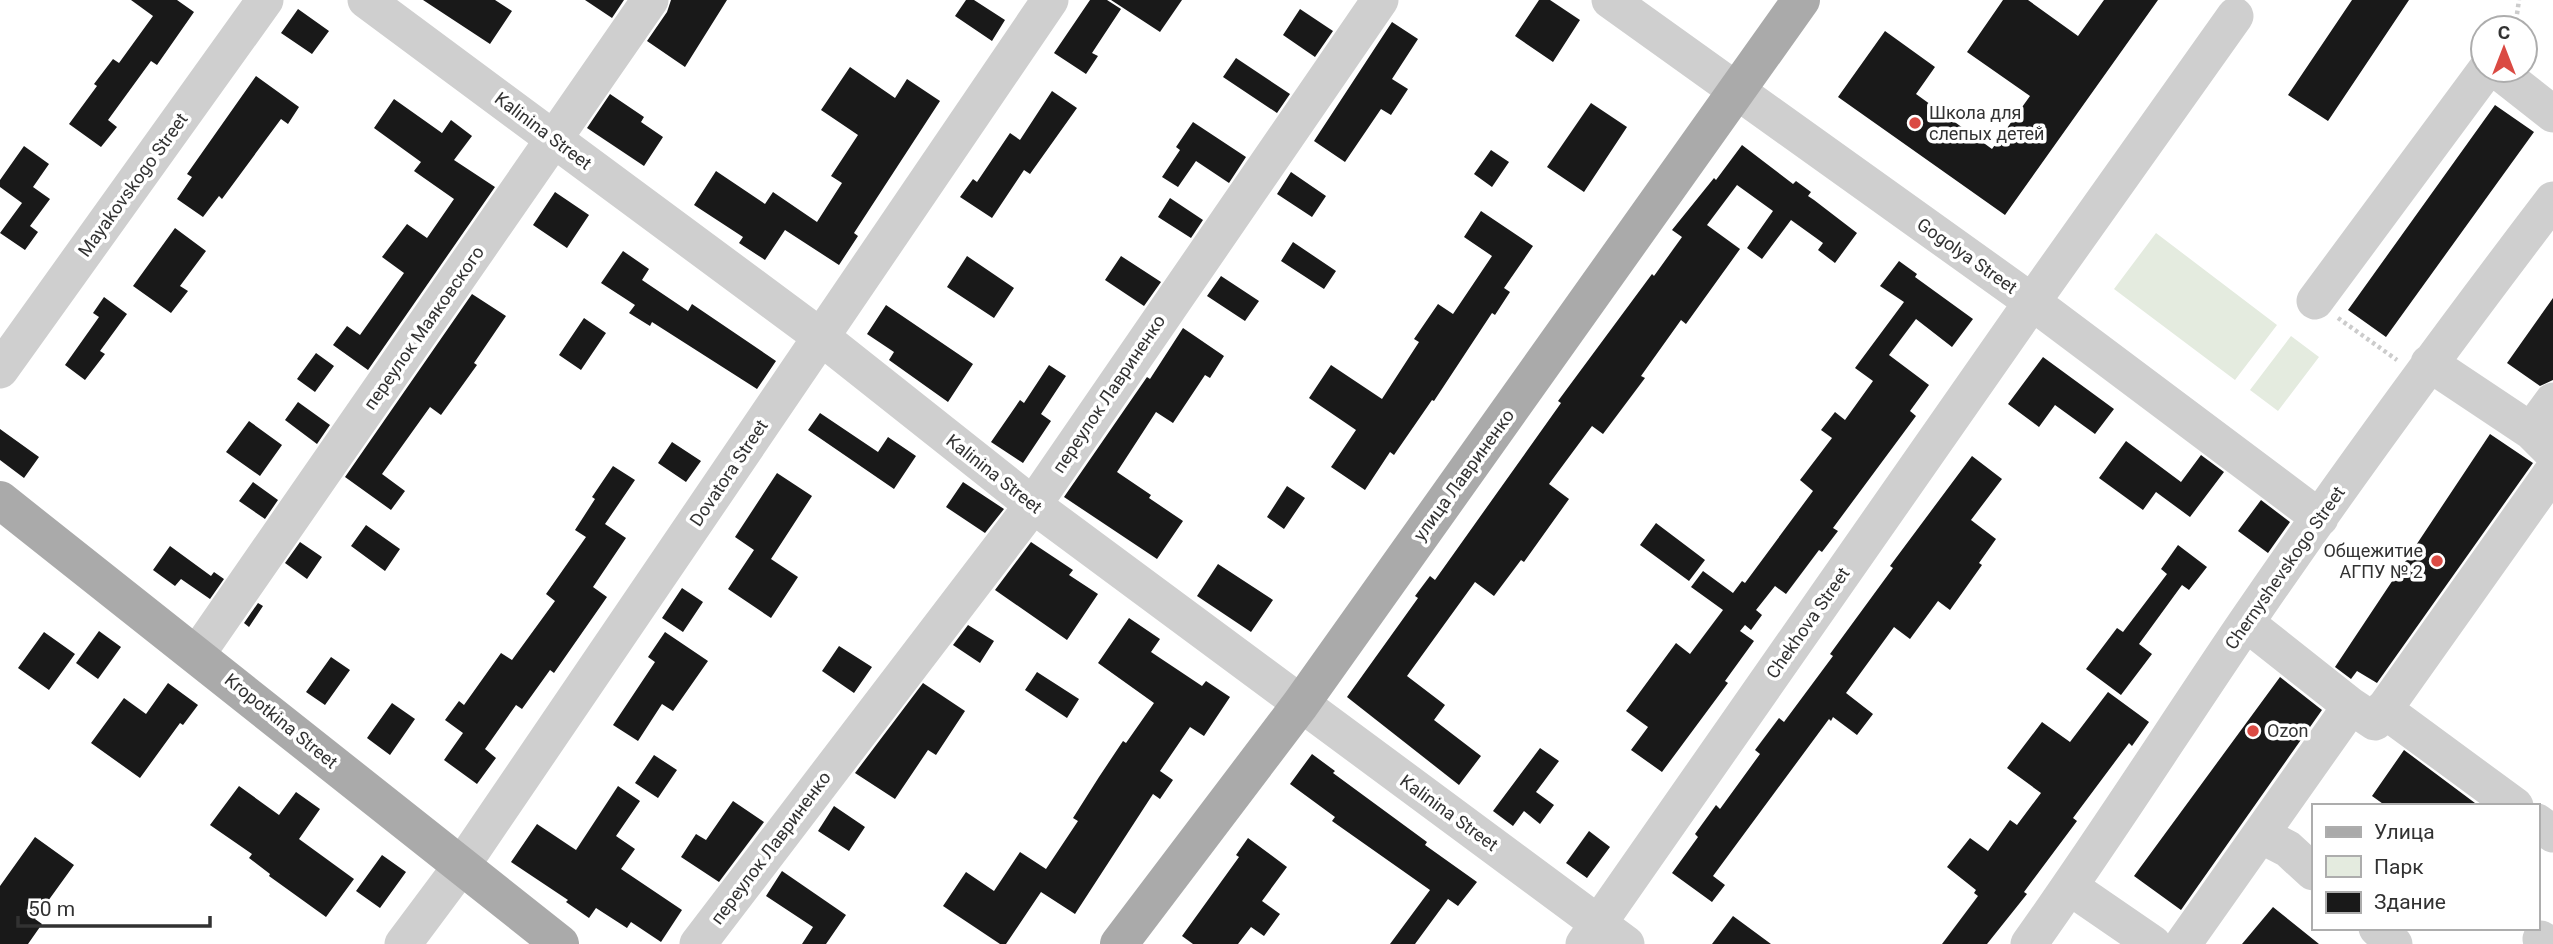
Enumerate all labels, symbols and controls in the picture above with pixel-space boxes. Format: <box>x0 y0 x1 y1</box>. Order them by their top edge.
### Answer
north arrow <box>2469 14 2539 84</box>
text: С <box>2498 21 2510 44</box>
street label: Kalinina Street <box>491 87 596 174</box>
place label: Школа для слепых детей <box>1929 102 2044 144</box>
street label: Mayakovskogo Street <box>73 109 192 261</box>
marker: Школа для слепых детей <box>1907 115 1923 131</box>
street label: Gogolya Street <box>1913 213 2021 298</box>
street label: переулок Маяковского <box>359 242 488 414</box>
street label: переулок Лавриненко <box>1048 311 1169 477</box>
street label: улица Лавриненко <box>1409 405 1518 545</box>
street label: Dovatora Street <box>685 415 772 530</box>
street label: Kalinina Street <box>942 430 1046 518</box>
street label: Chernyshevskogo Street <box>2220 482 2349 653</box>
place label: Общежитие АГПУ № 2 <box>2323 540 2423 582</box>
marker: Общежитие АГПУ № 2 <box>2429 553 2445 569</box>
street label: Chekhova Street <box>1762 563 1854 682</box>
street label: Kropotkina Street <box>221 669 342 773</box>
place label: Ozon <box>2267 720 2308 741</box>
marker: Ozon <box>2245 723 2261 739</box>
street label: переулок Лавриненко <box>706 767 835 928</box>
street label: Kalinina Street <box>1396 770 1502 855</box>
legend <box>2312 804 2539 930</box>
text: Улица <box>2374 820 2435 844</box>
text: Парк <box>2374 855 2424 879</box>
scale bar <box>18 884 210 928</box>
text: Здание <box>2374 890 2446 914</box>
text: 50 m <box>28 897 75 921</box>

